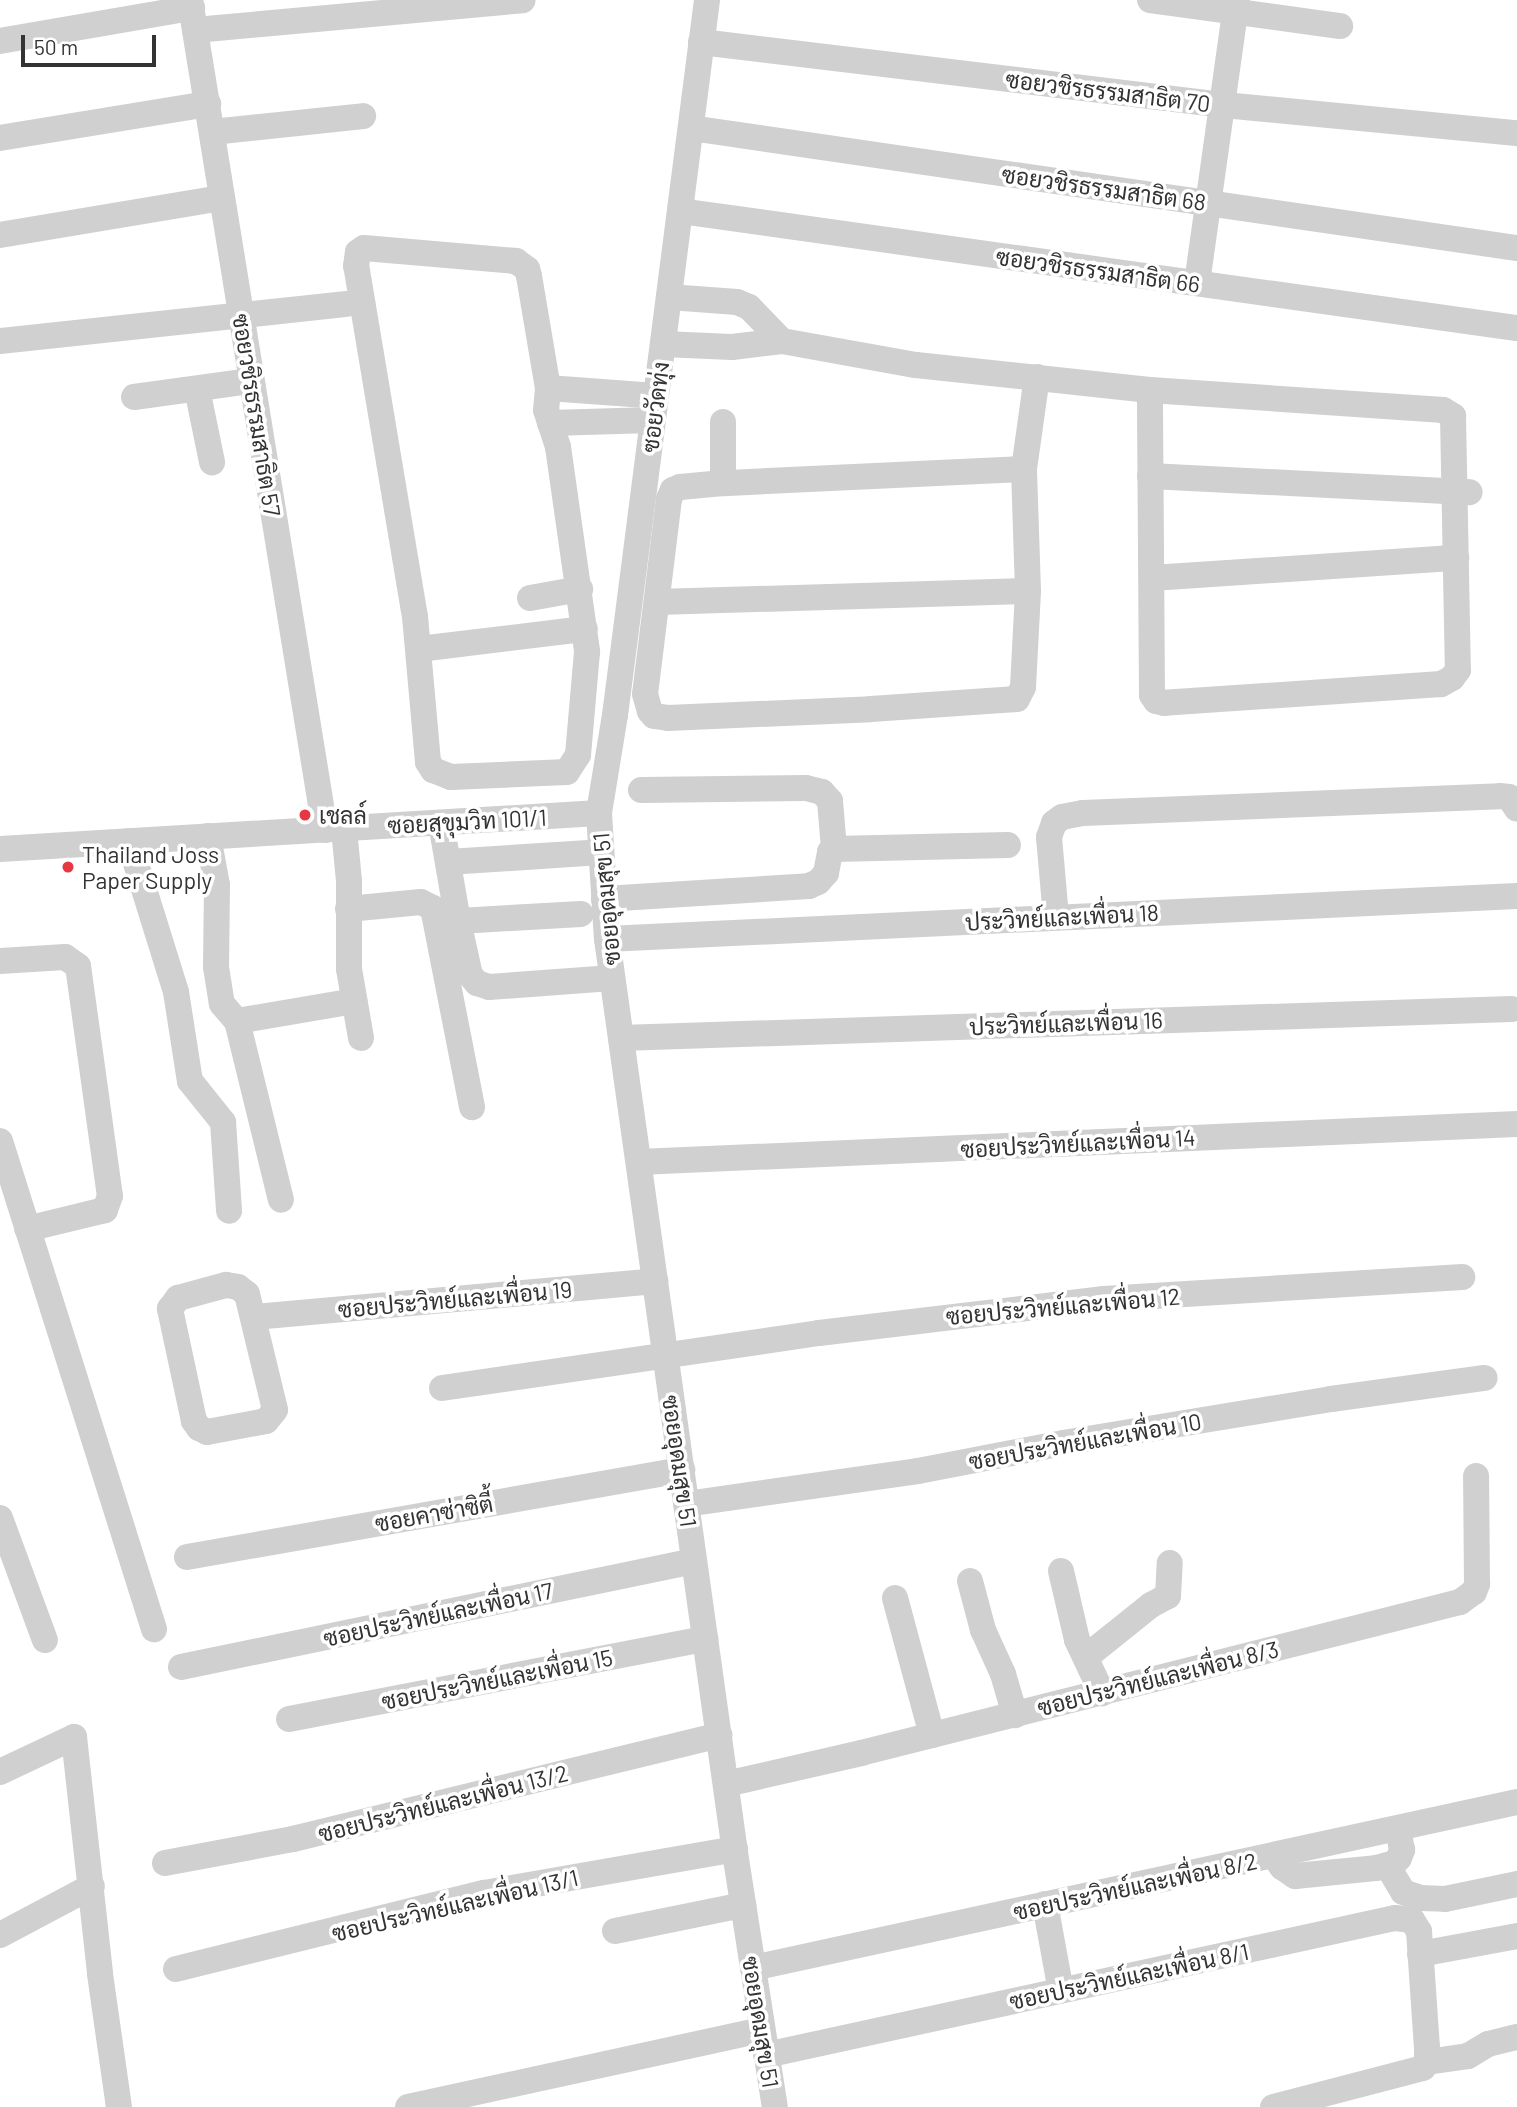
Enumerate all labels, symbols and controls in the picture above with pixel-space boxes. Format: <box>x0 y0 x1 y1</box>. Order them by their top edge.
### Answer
scale bar <box>24 21 159 65</box>
text: 50 m <box>34 34 78 59</box>
street label: ซอยวชิรธรรมสาธิต 70 <box>1004 65 1212 117</box>
street label: ซอยวชิรธรรมสาธิต 68 <box>1000 160 1208 216</box>
street label: ซอยวชิรธรรมสาธิต 66 <box>994 242 1202 298</box>
street label: ซอยวชิรธรรมสาธิต 57 <box>227 312 287 518</box>
street label: ซอยวัดทุ่ง <box>636 360 674 454</box>
place label: เชลล์ <box>319 801 367 829</box>
street label: ซอยสุขุมวิท 101/1 <box>387 803 547 839</box>
marker: เชลล์ <box>297 807 313 823</box>
street label: ซอยอุดมสุข 51 <box>586 832 626 966</box>
place label: Thailand Joss Paper Supply <box>82 840 219 894</box>
marker: Thailand Joss Paper Supply <box>60 859 76 875</box>
street label: ประวิทย์และเพื่อน 18 <box>964 898 1160 936</box>
street label: ประวิทย์และเพื่อน 16 <box>969 1006 1163 1040</box>
street label: ซอยประวิทย์และเพื่อน 14 <box>960 1123 1196 1163</box>
street label: ซอยประวิทย์และเพื่อน 19 <box>337 1275 573 1323</box>
street label: ซอยประวิทย์และเพื่อน 12 <box>945 1282 1181 1330</box>
street label: ซอยอุดมสุข 51 <box>657 1393 703 1529</box>
street label: ซอยประวิทย์และเพื่อน 10 <box>967 1407 1203 1475</box>
street label: ซอยคาซ่าซิตี้ <box>373 1489 495 1537</box>
street label: ซอยประวิทย์และเพื่อน 17 <box>321 1576 555 1652</box>
street label: ซอยประวิทย์และเพื่อน 8/3 <box>1034 1635 1282 1721</box>
street label: ซอยประวิทย์และเพื่อน 15 <box>379 1643 615 1715</box>
street label: ซอยประวิทย์และเพื่อน 13/2 <box>315 1759 571 1847</box>
street label: ซอยประวิทย์และเพื่อน 8/2 <box>1011 1847 1259 1925</box>
street label: ซอยประวิทย์และเพื่อน 13/1 <box>329 1863 581 1947</box>
street label: ซอยประวิทย์และเพื่อน 8/1 <box>1007 1937 1251 2015</box>
street label: ซอยอุดมสุข 51 <box>737 1954 785 2090</box>

